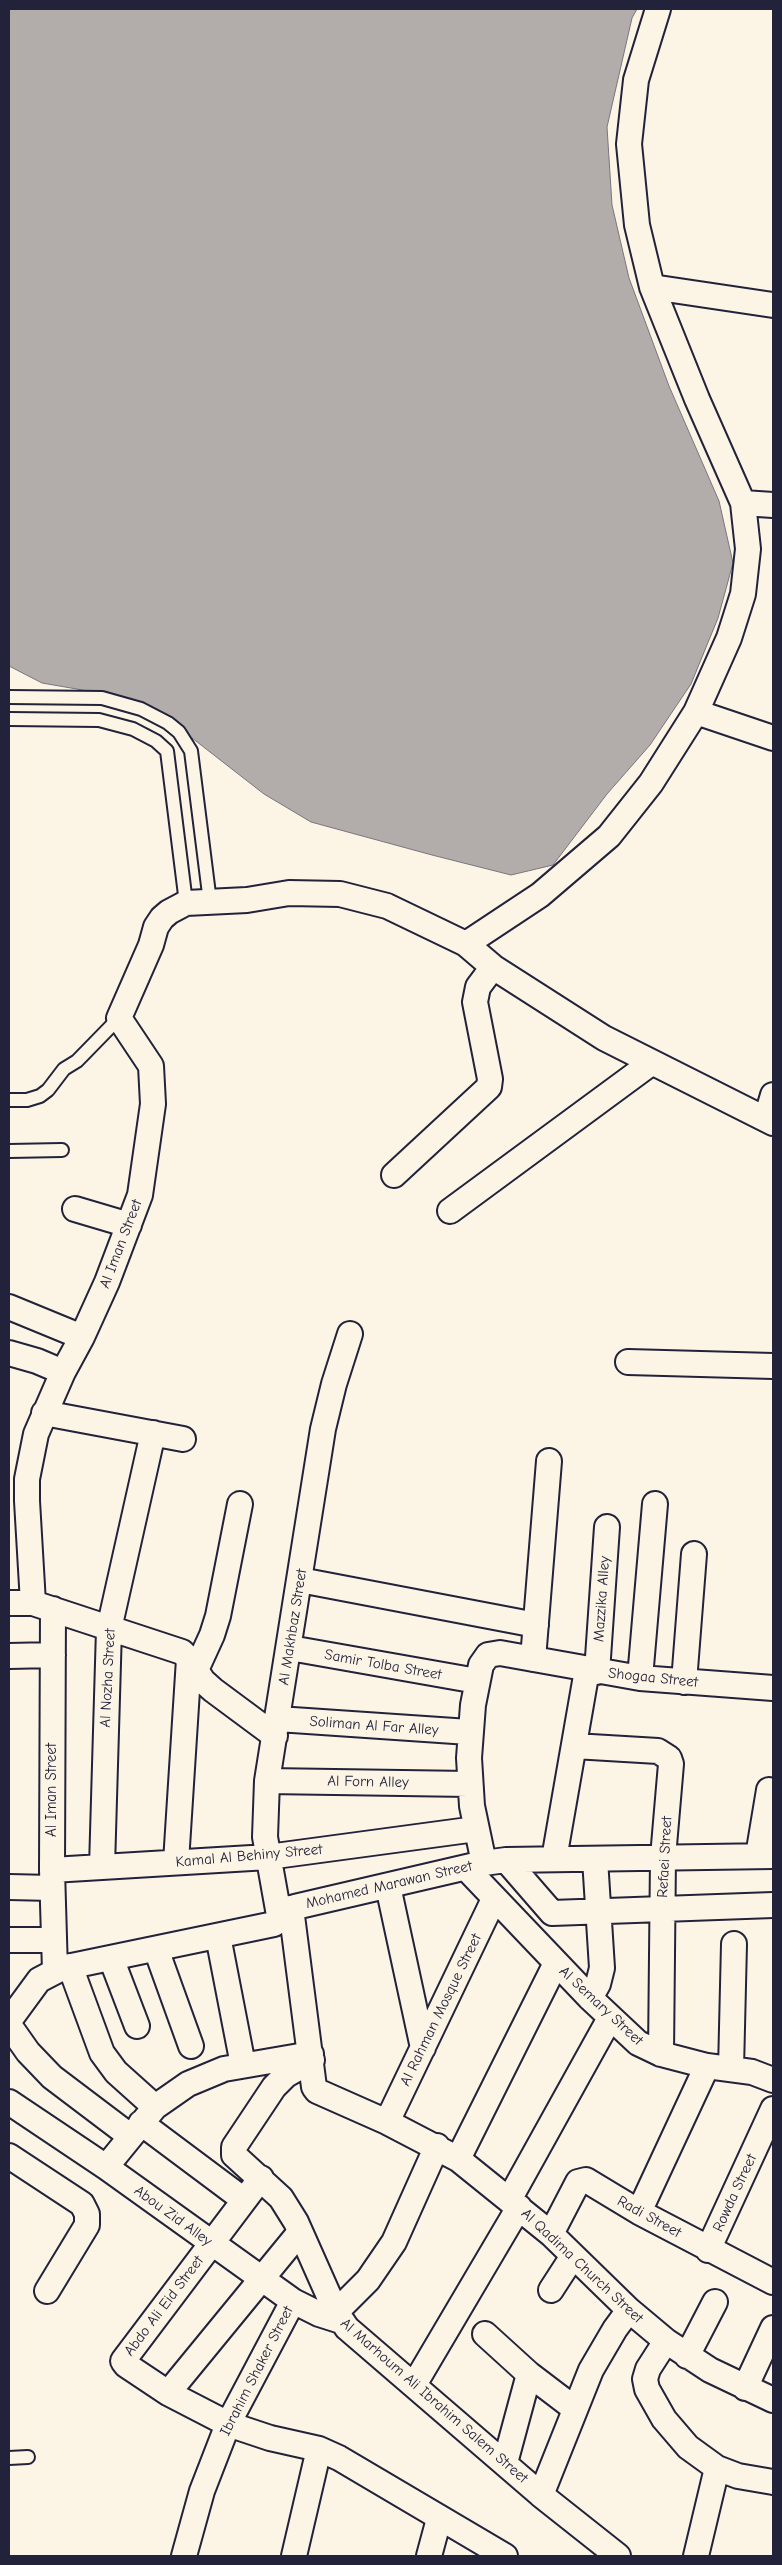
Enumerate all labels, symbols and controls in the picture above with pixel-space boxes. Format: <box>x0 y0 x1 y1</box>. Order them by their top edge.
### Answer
street label: Al Iman Street <box>96 1197 146 1291</box>
street label: Mazzika Alley <box>590 1556 614 1642</box>
street label: Al Makhbaz Street <box>275 1568 311 1686</box>
street label: Al Nozha Street <box>96 1628 120 1728</box>
street label: Samir Tolba Street <box>323 1646 443 1684</box>
street label: Shogaa Street <box>607 1664 699 1692</box>
street label: Soliman Al Far Alley <box>309 1713 439 1739</box>
street label: Al Iman Street <box>43 1743 61 1837</box>
street label: Al Forn Alley <box>327 1772 409 1792</box>
street label: Refaei Street <box>654 1816 676 1898</box>
street label: Kamal Al Behiny Street <box>175 1841 323 1871</box>
street label: Mohamed Marawan Street <box>304 1857 474 1913</box>
street label: Al Rahman Mosque Street <box>396 1931 486 2089</box>
street label: Al Semary Street <box>555 1963 647 2049</box>
street label: Rowda Street <box>709 2151 761 2235</box>
street label: Abou Zid Alley <box>131 2182 215 2250</box>
street label: Radi Street <box>614 2192 684 2242</box>
street label: Al Qadima Church Street <box>517 2205 647 2327</box>
street label: Abdo Ali Eid Street <box>120 2252 208 2360</box>
street label: Ibrahim Shaker Street <box>216 2303 298 2439</box>
street label: Al Marhoum Ali Ibrahim Salem Street <box>337 2315 531 2487</box>

